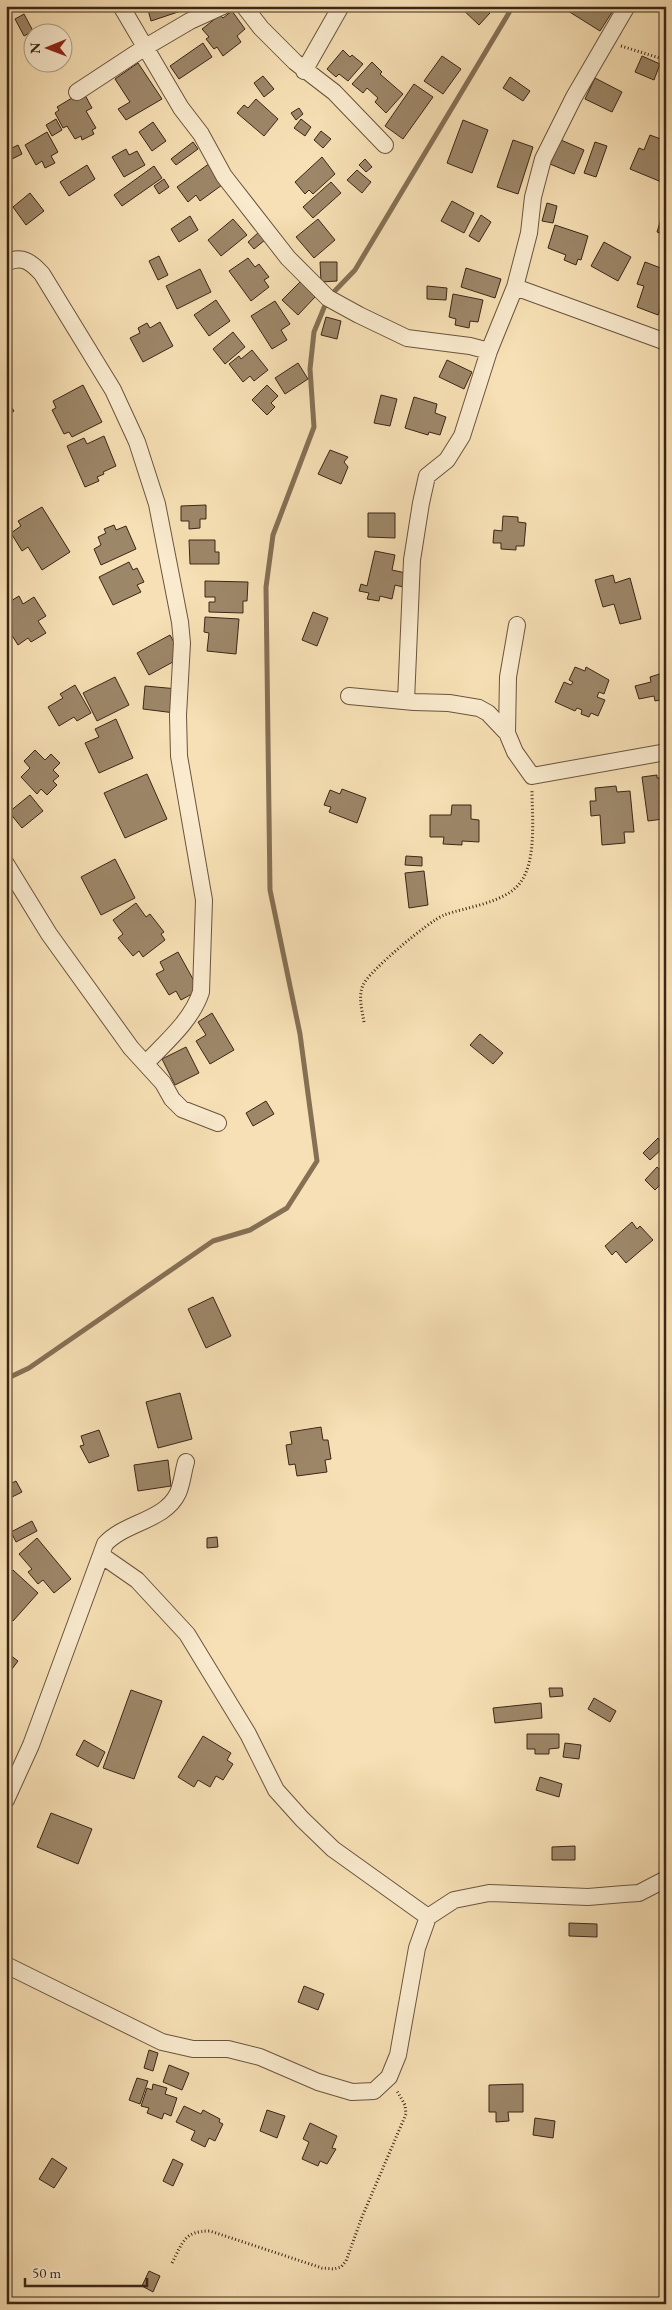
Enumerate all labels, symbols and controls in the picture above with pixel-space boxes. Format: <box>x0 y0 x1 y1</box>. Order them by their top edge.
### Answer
north arrow <box>22 22 72 72</box>
text: N <box>26 42 44 54</box>
scale bar <box>25 2255 148 2287</box>
text: 50 m <box>32 2263 61 2282</box>

